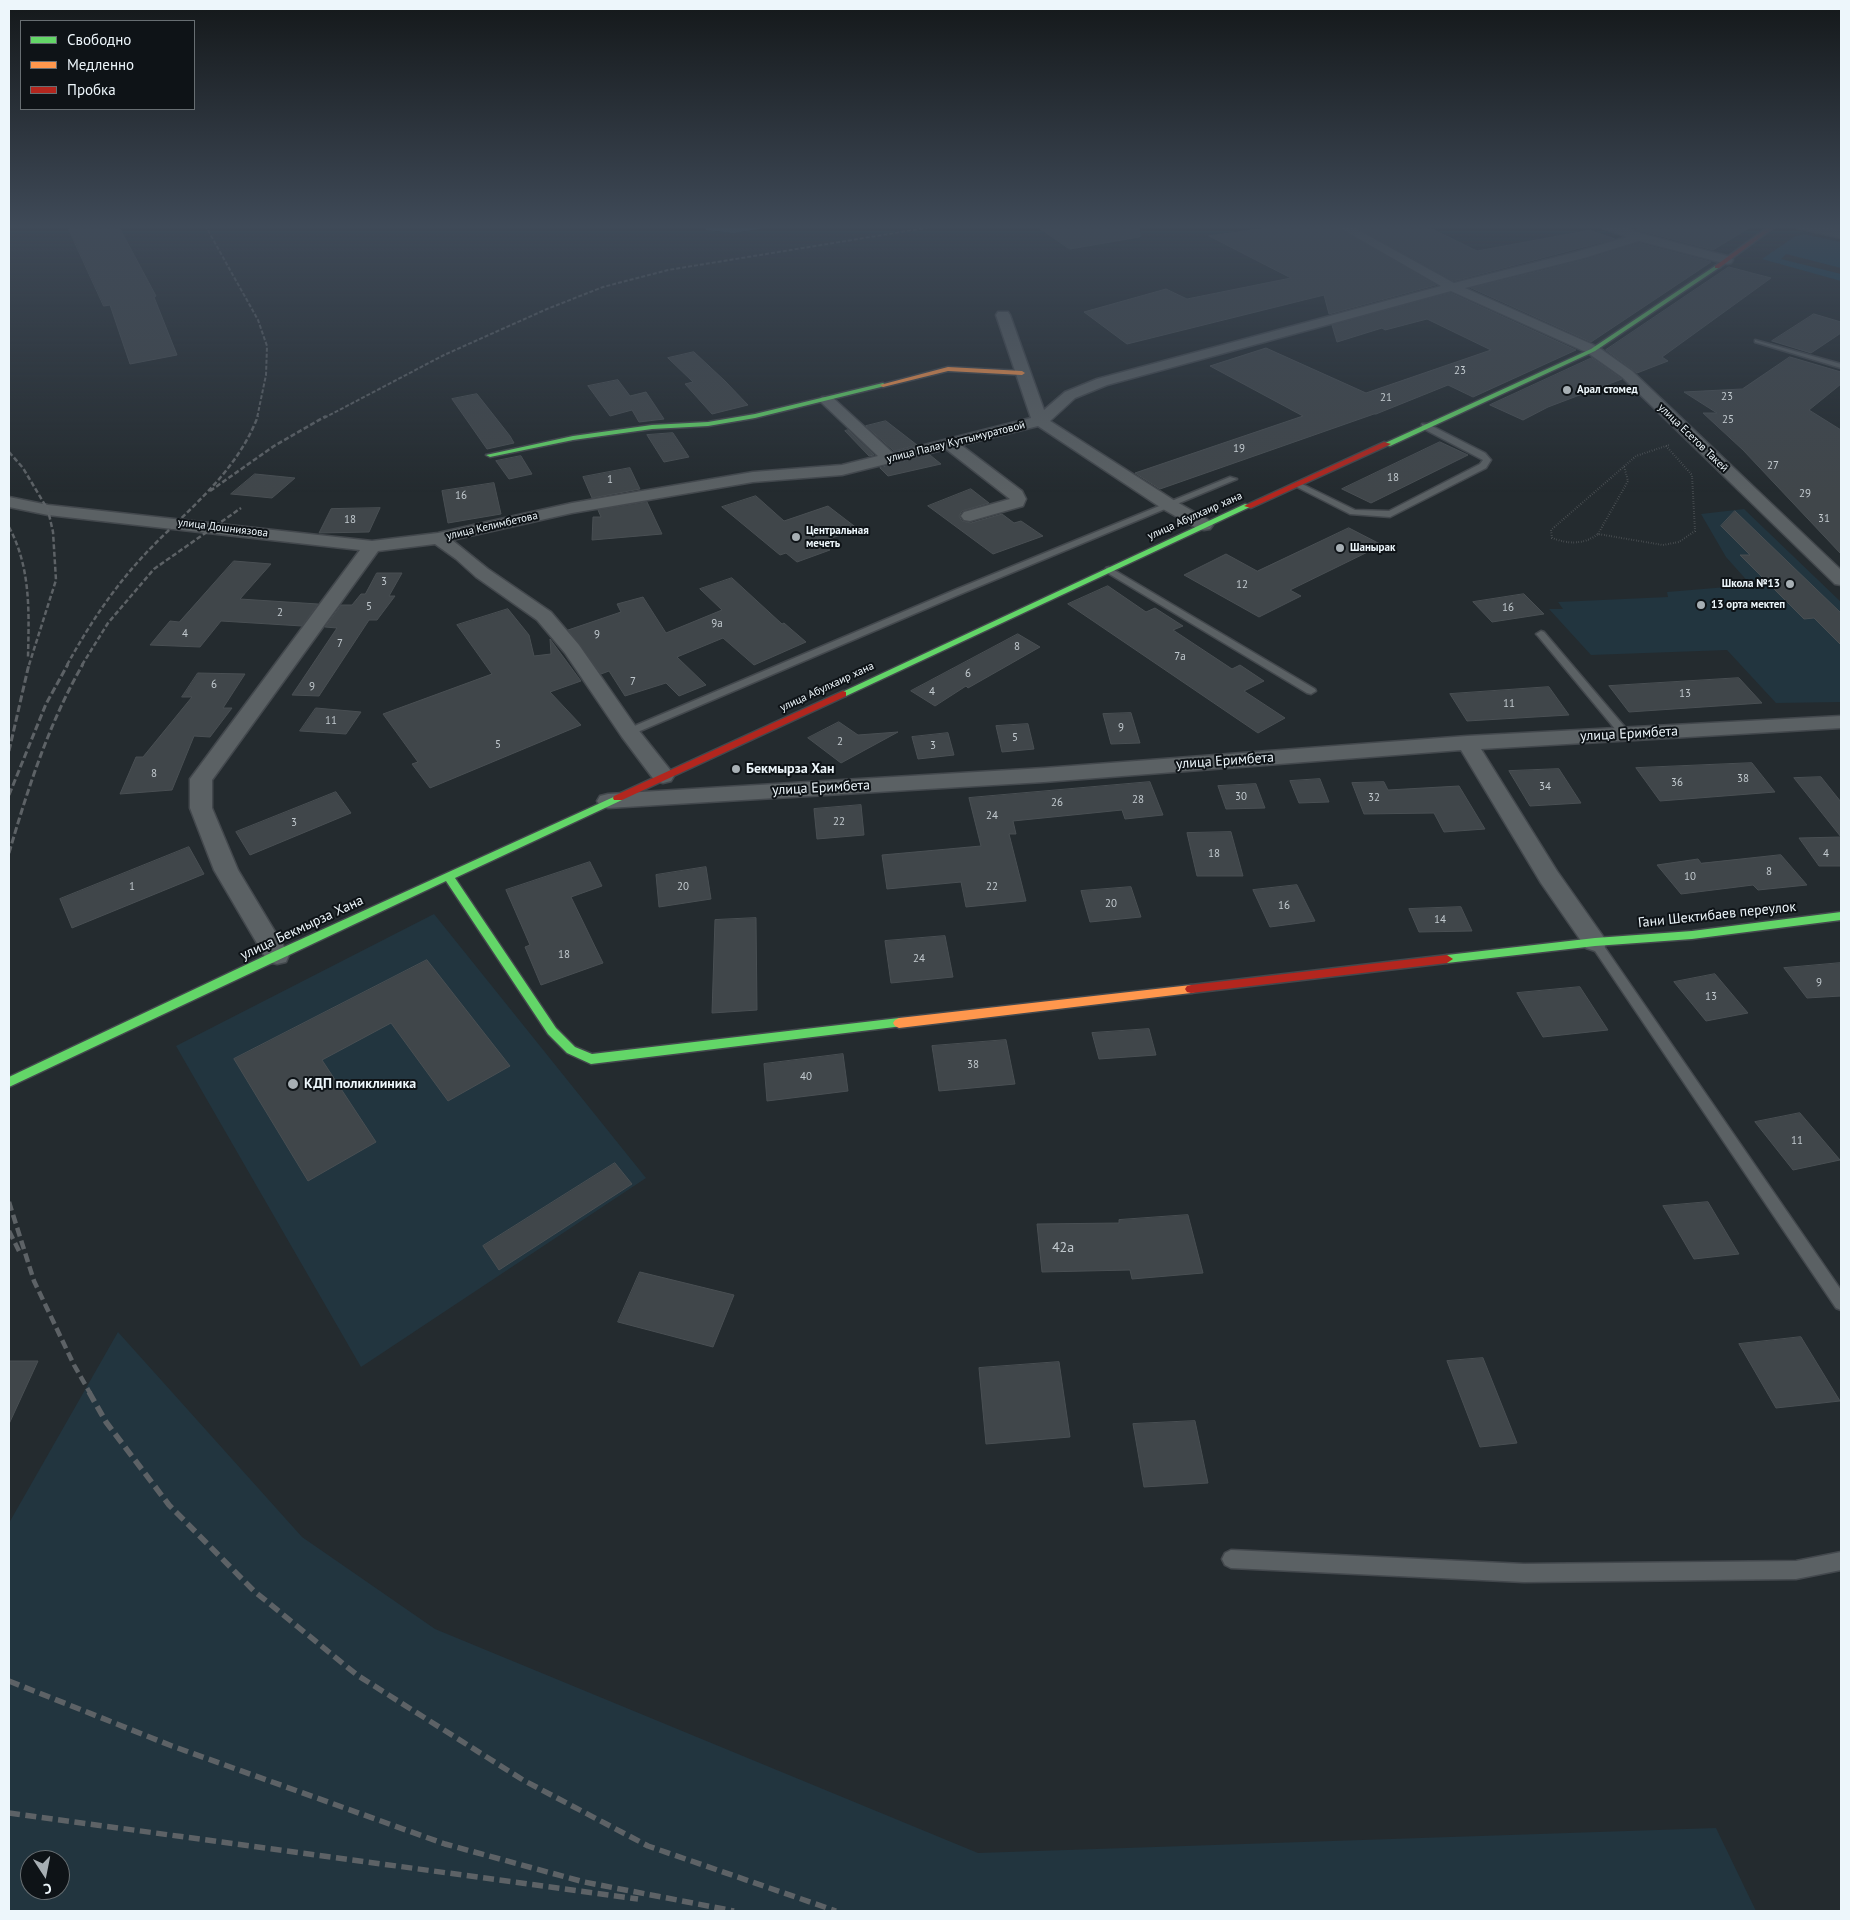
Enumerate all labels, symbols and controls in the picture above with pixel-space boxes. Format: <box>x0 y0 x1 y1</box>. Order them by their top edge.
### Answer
legend <box>20 20 195 110</box>
text: Свободно <box>67 30 131 49</box>
text: Медленно <box>67 55 134 74</box>
text: Пробка <box>67 80 116 99</box>
house number: 23 <box>1454 364 1466 378</box>
place label: Арал стомед <box>1577 383 1638 397</box>
marker: Арал стомед <box>1561 384 1573 396</box>
house number: 23 <box>1721 390 1733 404</box>
house number: 21 <box>1380 391 1392 405</box>
street label: улица Есетов Такей <box>1655 401 1731 475</box>
house number: 25 <box>1722 413 1734 427</box>
street label: улица Палау Куттымуратовой <box>885 418 1027 466</box>
house number: 19 <box>1233 442 1245 456</box>
house number: 27 <box>1767 459 1779 473</box>
house number: 18 <box>1387 471 1399 485</box>
house number: 1 <box>607 473 613 487</box>
house number: 29 <box>1799 487 1811 501</box>
house number: 16 <box>455 489 467 503</box>
street label: улица Абулхаир хана <box>1146 489 1244 543</box>
street label: улица Келимбетова <box>445 509 539 543</box>
house number: 31 <box>1818 512 1830 526</box>
house number: 18 <box>344 513 356 527</box>
street label: улица Дошниязова <box>177 516 269 540</box>
place label: Центральная мечеть <box>806 524 869 550</box>
marker: Центральная мечеть <box>790 531 802 543</box>
place label: Шанырак <box>1350 541 1395 555</box>
marker: Шанырак <box>1334 542 1346 554</box>
house number: 3 <box>381 575 387 589</box>
place label: Школа №13 <box>1722 577 1780 591</box>
house number: 12 <box>1236 578 1248 592</box>
marker: Школа №13 <box>1784 578 1796 590</box>
place label: 13 орта мектеп <box>1711 598 1785 612</box>
marker: 13 орта мектеп <box>1695 599 1707 611</box>
house number: 5 <box>366 600 372 614</box>
house number: 16 <box>1502 601 1514 615</box>
house number: 2 <box>277 606 283 620</box>
house number: 9а <box>711 617 723 631</box>
house number: 4 <box>182 627 188 641</box>
house number: 9 <box>594 628 600 642</box>
house number: 7 <box>337 637 343 651</box>
house number: 8 <box>1014 640 1020 654</box>
house number: 7а <box>1174 650 1186 664</box>
street label: улица Абулхаир хана <box>778 659 876 715</box>
house number: 6 <box>965 667 971 681</box>
house number: 7 <box>630 675 636 689</box>
house number: 6 <box>211 678 217 692</box>
house number: 9 <box>309 680 315 694</box>
house number: 4 <box>929 685 935 699</box>
house number: 13 <box>1679 687 1691 701</box>
house number: 11 <box>1503 697 1515 711</box>
house number: 11 <box>325 714 337 728</box>
house number: 9 <box>1118 721 1124 735</box>
street label: улица Еримбета <box>1580 723 1678 745</box>
house number: 5 <box>1012 731 1018 745</box>
house number: 2 <box>837 735 843 749</box>
house number: 5 <box>495 738 501 752</box>
house number: 3 <box>930 739 936 753</box>
street label: улица Еримбета <box>1175 749 1275 773</box>
place label: Бекмырза Хан <box>746 761 835 777</box>
marker: Бекмырза Хан <box>730 763 742 775</box>
house number: 8 <box>151 767 157 781</box>
house number: 38 <box>1737 772 1749 786</box>
house number: 36 <box>1671 776 1683 790</box>
street label: улица Еримбета <box>772 777 870 799</box>
house number: 34 <box>1539 780 1551 794</box>
house number: 30 <box>1235 790 1247 804</box>
house number: 32 <box>1368 791 1380 805</box>
house number: 28 <box>1132 793 1144 807</box>
house number: 26 <box>1051 796 1063 810</box>
house number: 24 <box>986 809 998 823</box>
house number: 22 <box>833 815 845 829</box>
house number: 3 <box>291 816 297 830</box>
house number: 18 <box>1208 847 1220 861</box>
house number: 4 <box>1823 847 1829 861</box>
house number: 8 <box>1766 865 1772 879</box>
house number: 10 <box>1684 870 1696 884</box>
house number: 1 <box>129 880 135 894</box>
house number: 20 <box>677 880 689 894</box>
house number: 22 <box>986 880 998 894</box>
street label: улица Бекмырза Хана <box>238 892 366 964</box>
house number: 20 <box>1105 897 1117 911</box>
street label: Гани Шектибаев переулок <box>1637 898 1797 932</box>
house number: 16 <box>1278 899 1290 913</box>
house number: 14 <box>1434 913 1446 927</box>
house number: 18 <box>558 948 570 962</box>
house number: 24 <box>913 952 925 966</box>
house number: 9 <box>1816 976 1822 990</box>
house number: 13 <box>1705 990 1717 1004</box>
house number: 38 <box>967 1058 979 1072</box>
house number: 40 <box>800 1070 812 1084</box>
place label: КДП поликлиника <box>304 1076 416 1092</box>
marker: КДП поликлиника <box>286 1077 300 1091</box>
house number: 11 <box>1791 1134 1803 1148</box>
house number: 42а <box>1052 1240 1074 1256</box>
north arrow <box>20 1850 70 1900</box>
text: С <box>42 1879 53 1898</box>

